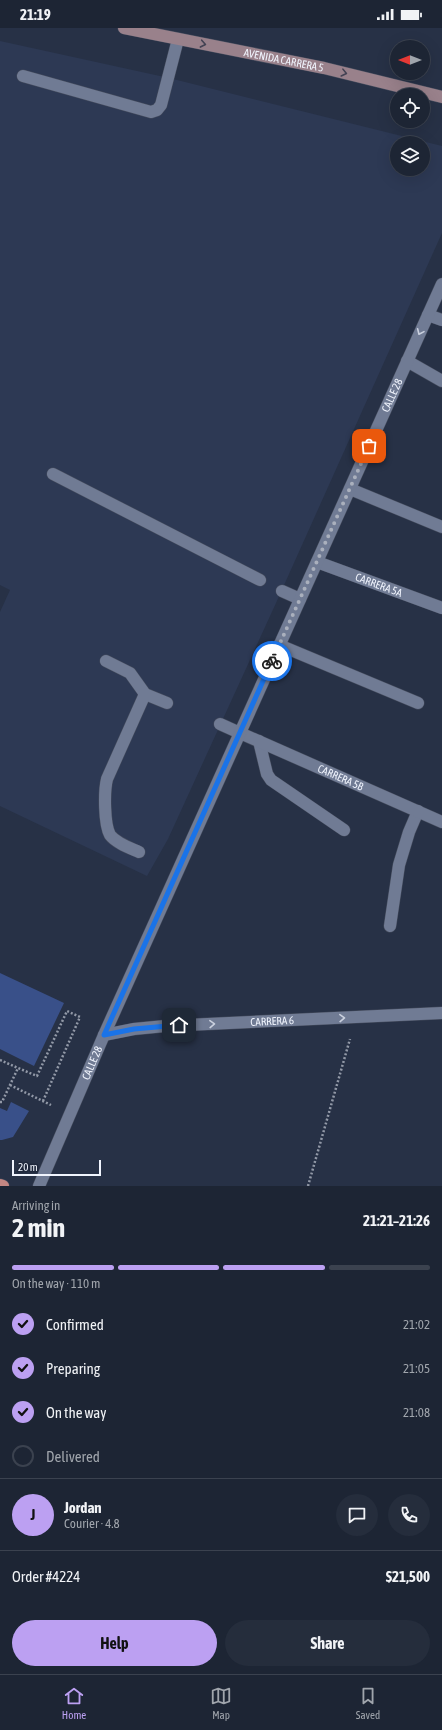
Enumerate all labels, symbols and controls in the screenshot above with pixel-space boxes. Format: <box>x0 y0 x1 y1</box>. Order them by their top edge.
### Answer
text: 21:19 <box>20 6 51 23</box>
one-way arrow <box>200 39 206 48</box>
north arrow <box>390 40 430 80</box>
map controls <box>390 40 430 176</box>
street label: AVENIDA CARRERA 5 <box>243 46 325 74</box>
one-way arrow <box>340 68 347 77</box>
button: locate <box>390 88 430 128</box>
button: layers <box>390 136 430 176</box>
one-way arrow <box>417 328 425 336</box>
street label: CALLE 28 <box>379 377 405 414</box>
pin <box>352 429 386 463</box>
icon: bag <box>358 435 380 457</box>
street label: CARRERA 5A <box>354 571 405 599</box>
courier <box>252 641 292 681</box>
icon: bike <box>261 650 283 672</box>
street label: CARRERA 5B <box>316 762 366 793</box>
pin <box>162 1008 196 1042</box>
icon: home <box>168 1014 190 1036</box>
street label: CARRERA 6 <box>250 1014 294 1028</box>
one-way arrow <box>339 1014 345 1023</box>
one-way arrow <box>209 1020 215 1028</box>
street label: CALLE 28 <box>79 1044 104 1082</box>
scale bar <box>12 1158 101 1177</box>
text: 20 m <box>18 1161 38 1173</box>
text: Arriving in <box>12 1198 60 1213</box>
text: 21:21–21:26 <box>363 1212 430 1229</box>
text: 2 min <box>12 1213 65 1243</box>
text: On the way · 110 m <box>12 1276 100 1291</box>
icon: check <box>12 1313 34 1335</box>
text: Confirmed <box>46 1316 104 1333</box>
text: 21:02 <box>403 1317 430 1332</box>
icon: check <box>12 1357 34 1379</box>
text: Preparing <box>46 1360 100 1377</box>
text: 21:05 <box>403 1361 430 1376</box>
icon: check <box>12 1401 34 1423</box>
text: On the way <box>46 1404 107 1421</box>
text: 21:08 <box>403 1405 430 1420</box>
text: Delivered <box>46 1448 100 1465</box>
button: chat <box>336 1494 378 1536</box>
button: phone <box>388 1494 430 1536</box>
text: Jordan <box>64 1499 102 1516</box>
text: J <box>31 1506 35 1523</box>
text: Courier · 4.8 <box>64 1516 120 1531</box>
text: Order #4224 <box>12 1568 80 1585</box>
text: $21,500 <box>386 1568 430 1585</box>
button: Help <box>12 1620 217 1666</box>
button: Share <box>225 1620 430 1666</box>
tab: Home <box>62 1685 86 1721</box>
tab: Map <box>210 1685 232 1721</box>
tab: Saved <box>356 1685 380 1721</box>

